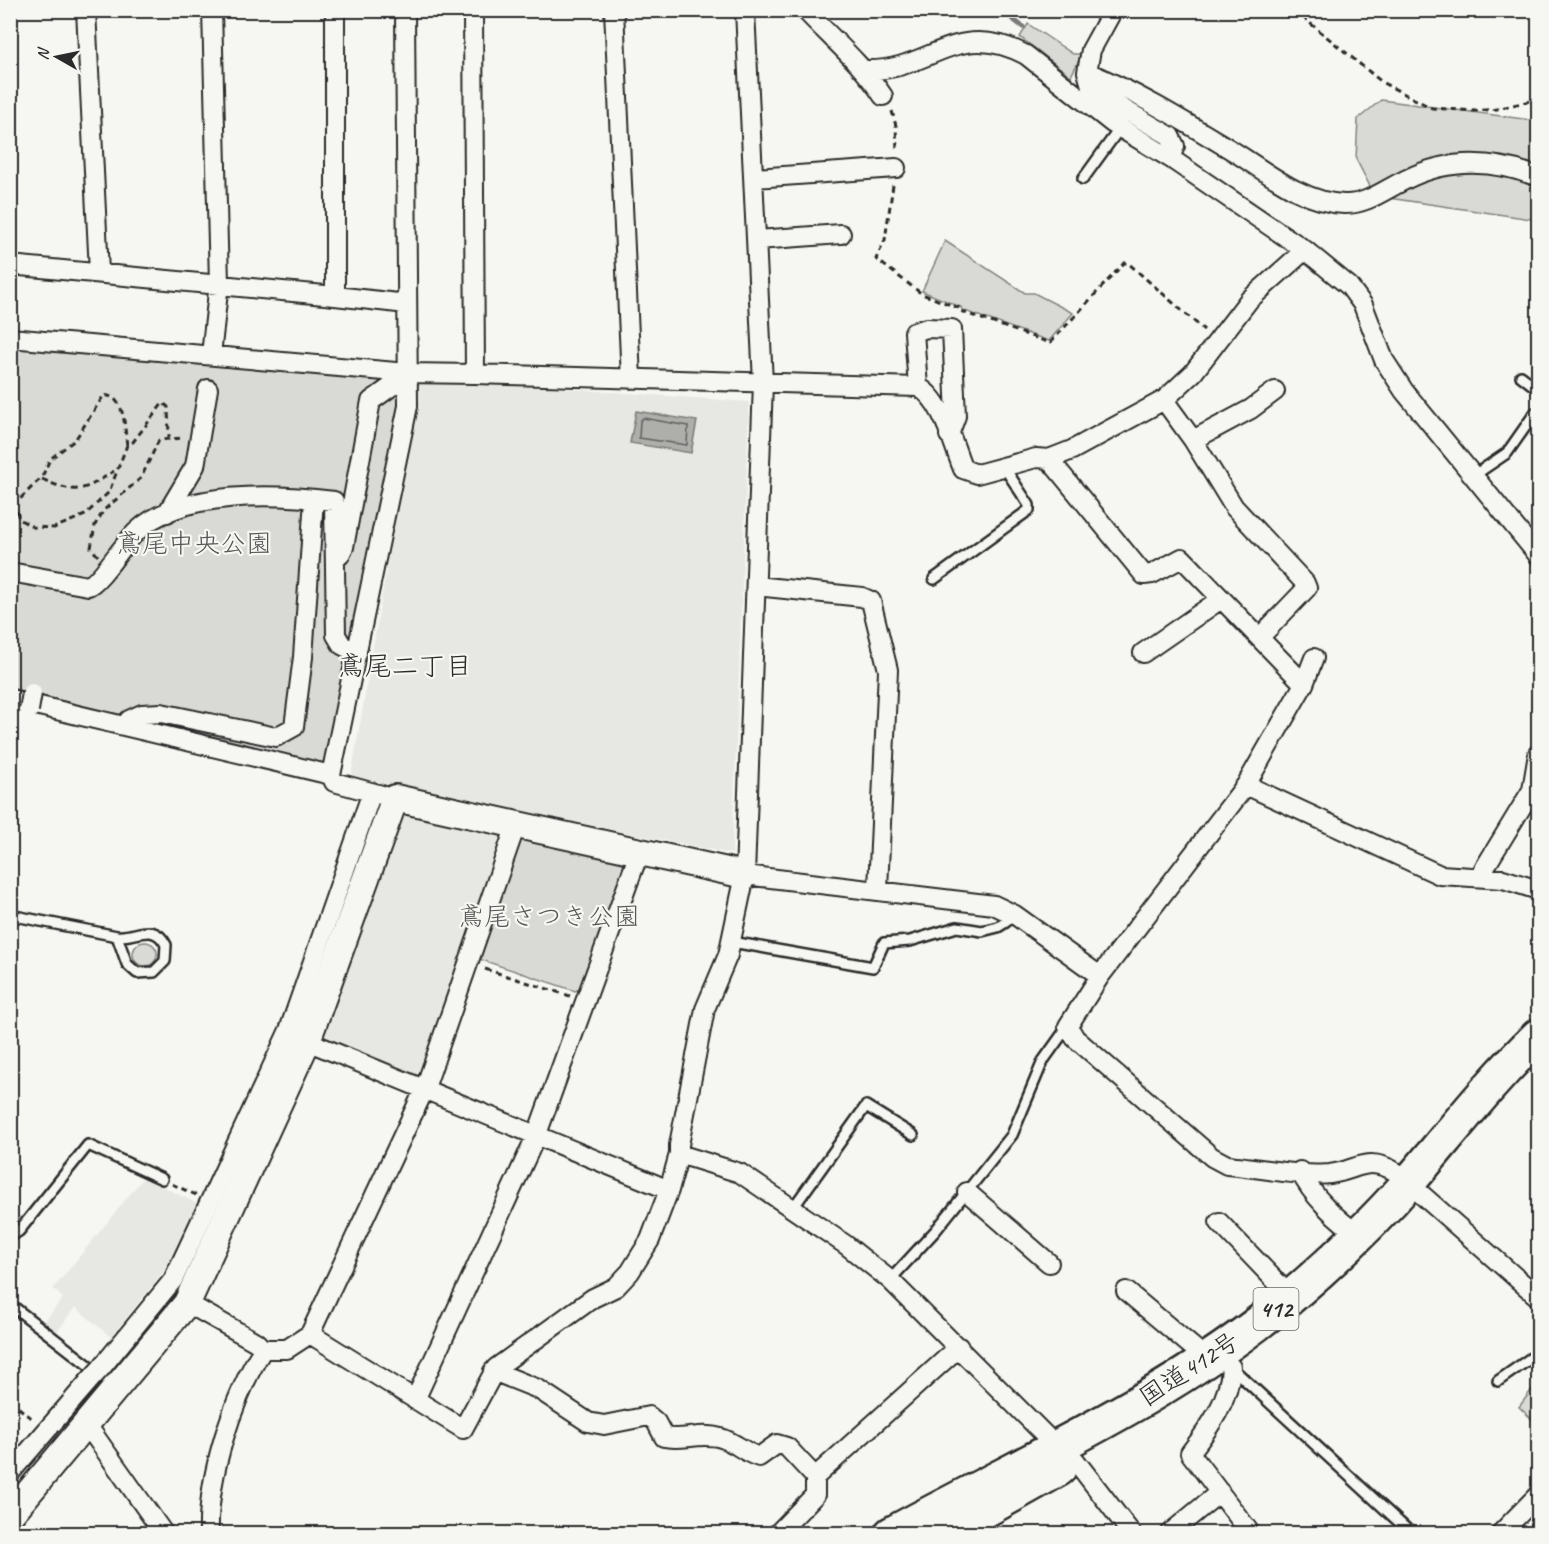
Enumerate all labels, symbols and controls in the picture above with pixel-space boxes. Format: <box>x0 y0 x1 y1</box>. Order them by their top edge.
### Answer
north arrow <box>27 27 87 87</box>
text: N <box>33 45 54 61</box>
park label: 鳶尾中央公園 <box>116 527 272 560</box>
district label: 鳶尾二丁目 <box>338 649 473 683</box>
park label: 鳶尾さつき公園 <box>458 900 640 933</box>
road number: 412 <box>1254 1288 1298 1330</box>
street label: 国道412号 <box>1133 1324 1245 1414</box>

